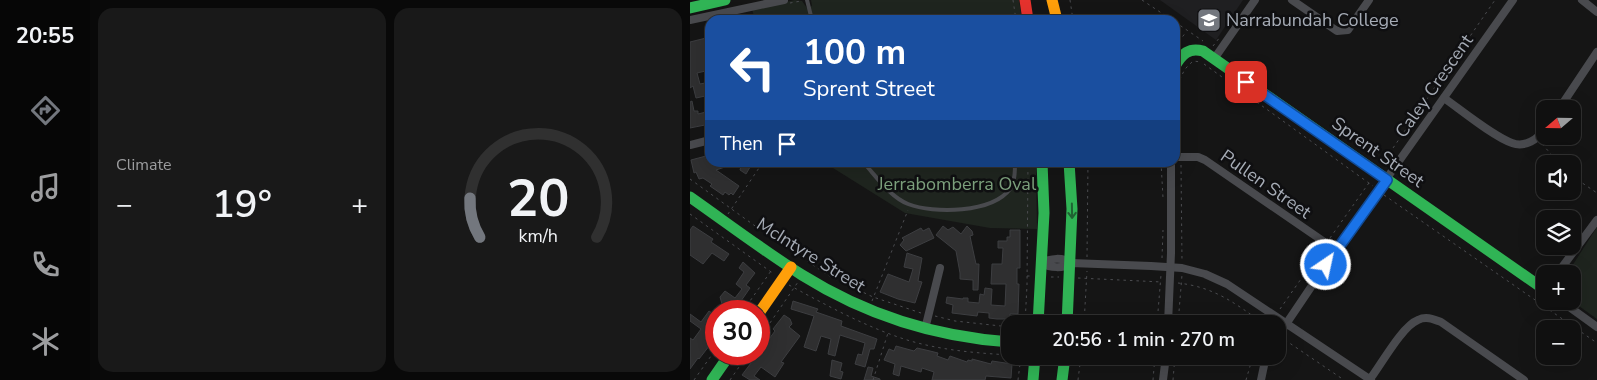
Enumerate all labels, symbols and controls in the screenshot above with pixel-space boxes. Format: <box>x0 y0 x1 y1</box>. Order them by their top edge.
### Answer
school or university icon: Narrabundah College <box>1196 7 1222 33</box>
place label: Narrabundah College <box>1226 8 1399 32</box>
text: 20:55 <box>16 21 74 51</box>
text: 100 m <box>803 29 906 76</box>
street label: Caley Crescent <box>1390 29 1479 142</box>
icon: left <box>720 35 785 100</box>
pin <box>1225 61 1267 103</box>
icon: arrive <box>1232 68 1260 96</box>
text: Sprent Street <box>803 74 935 104</box>
icon: directions <box>28 93 63 128</box>
north arrow <box>1536 100 1581 145</box>
map controls <box>1536 100 1581 365</box>
street label: Sprent Street <box>1327 111 1430 193</box>
icon: arrive <box>773 130 801 158</box>
text: Then <box>720 131 763 157</box>
street label: Pullen Street <box>1216 144 1317 224</box>
text: Climate <box>116 154 171 176</box>
button: sound <box>1536 155 1581 200</box>
text: 20 <box>507 163 569 234</box>
icon: music <box>28 170 63 205</box>
park label: Jerrabomberra Oval <box>877 172 1037 196</box>
text: 19° <box>212 179 272 230</box>
text: − <box>116 186 133 224</box>
text: + <box>351 186 368 224</box>
one-way arrow <box>1067 203 1076 219</box>
button: layers <box>1536 210 1581 255</box>
street label: McIntyre Street <box>752 212 870 298</box>
text: km/h <box>518 224 558 248</box>
position arrow <box>1299 238 1351 290</box>
icon: phone <box>28 247 63 282</box>
button: + <box>1536 265 1581 310</box>
speed limit sign: 30 <box>705 300 770 365</box>
button: − <box>1536 320 1581 365</box>
icon: climate <box>28 324 63 359</box>
text: 20:56 · 1 min · 270 m <box>1052 327 1235 353</box>

